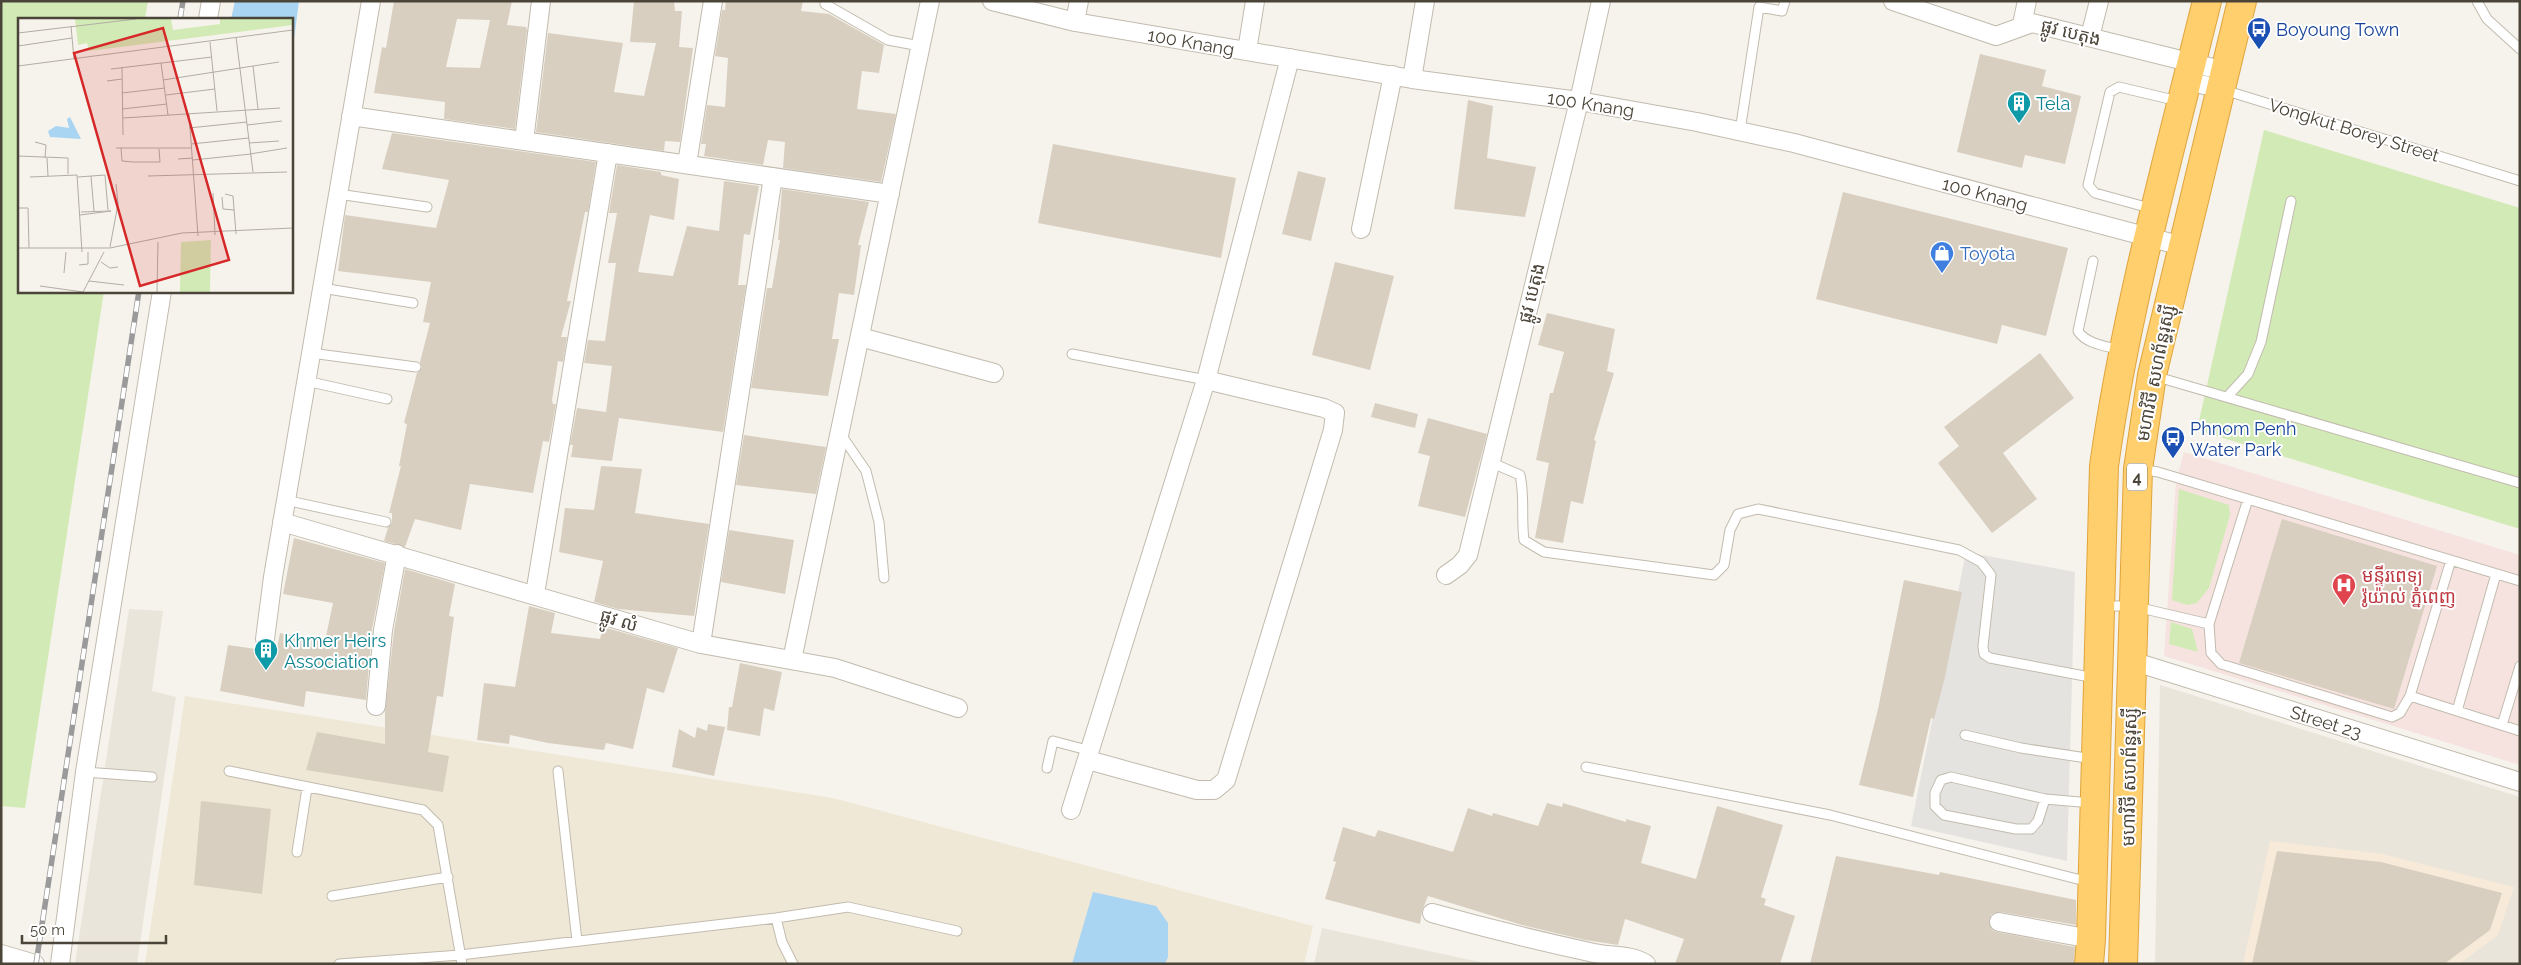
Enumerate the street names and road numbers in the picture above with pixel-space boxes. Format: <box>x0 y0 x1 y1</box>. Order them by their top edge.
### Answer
street label: ផ្លូវ បេតុង <box>2037 14 2103 56</box>
street label: 100 Knang <box>1146 24 1236 60</box>
street label: 100 Knang <box>1546 87 1636 121</box>
street label: Vongkut Borey Street <box>2266 94 2442 166</box>
street label: 100 Knang <box>1940 172 2030 216</box>
street label: ផ្លូវ បេតុង <box>1513 261 1555 327</box>
street label: មហាវិថី សហព័ន្ធរុស្ស៊ី <box>2131 303 2185 444</box>
road number: 4 <box>2127 464 2147 491</box>
street label: ផ្លូវ លំ <box>596 604 641 642</box>
street label: Street 23 <box>2288 701 2364 743</box>
street label: មហាវិថី សហព័ន្ធរុស្ស៊ី <box>2117 707 2147 847</box>

